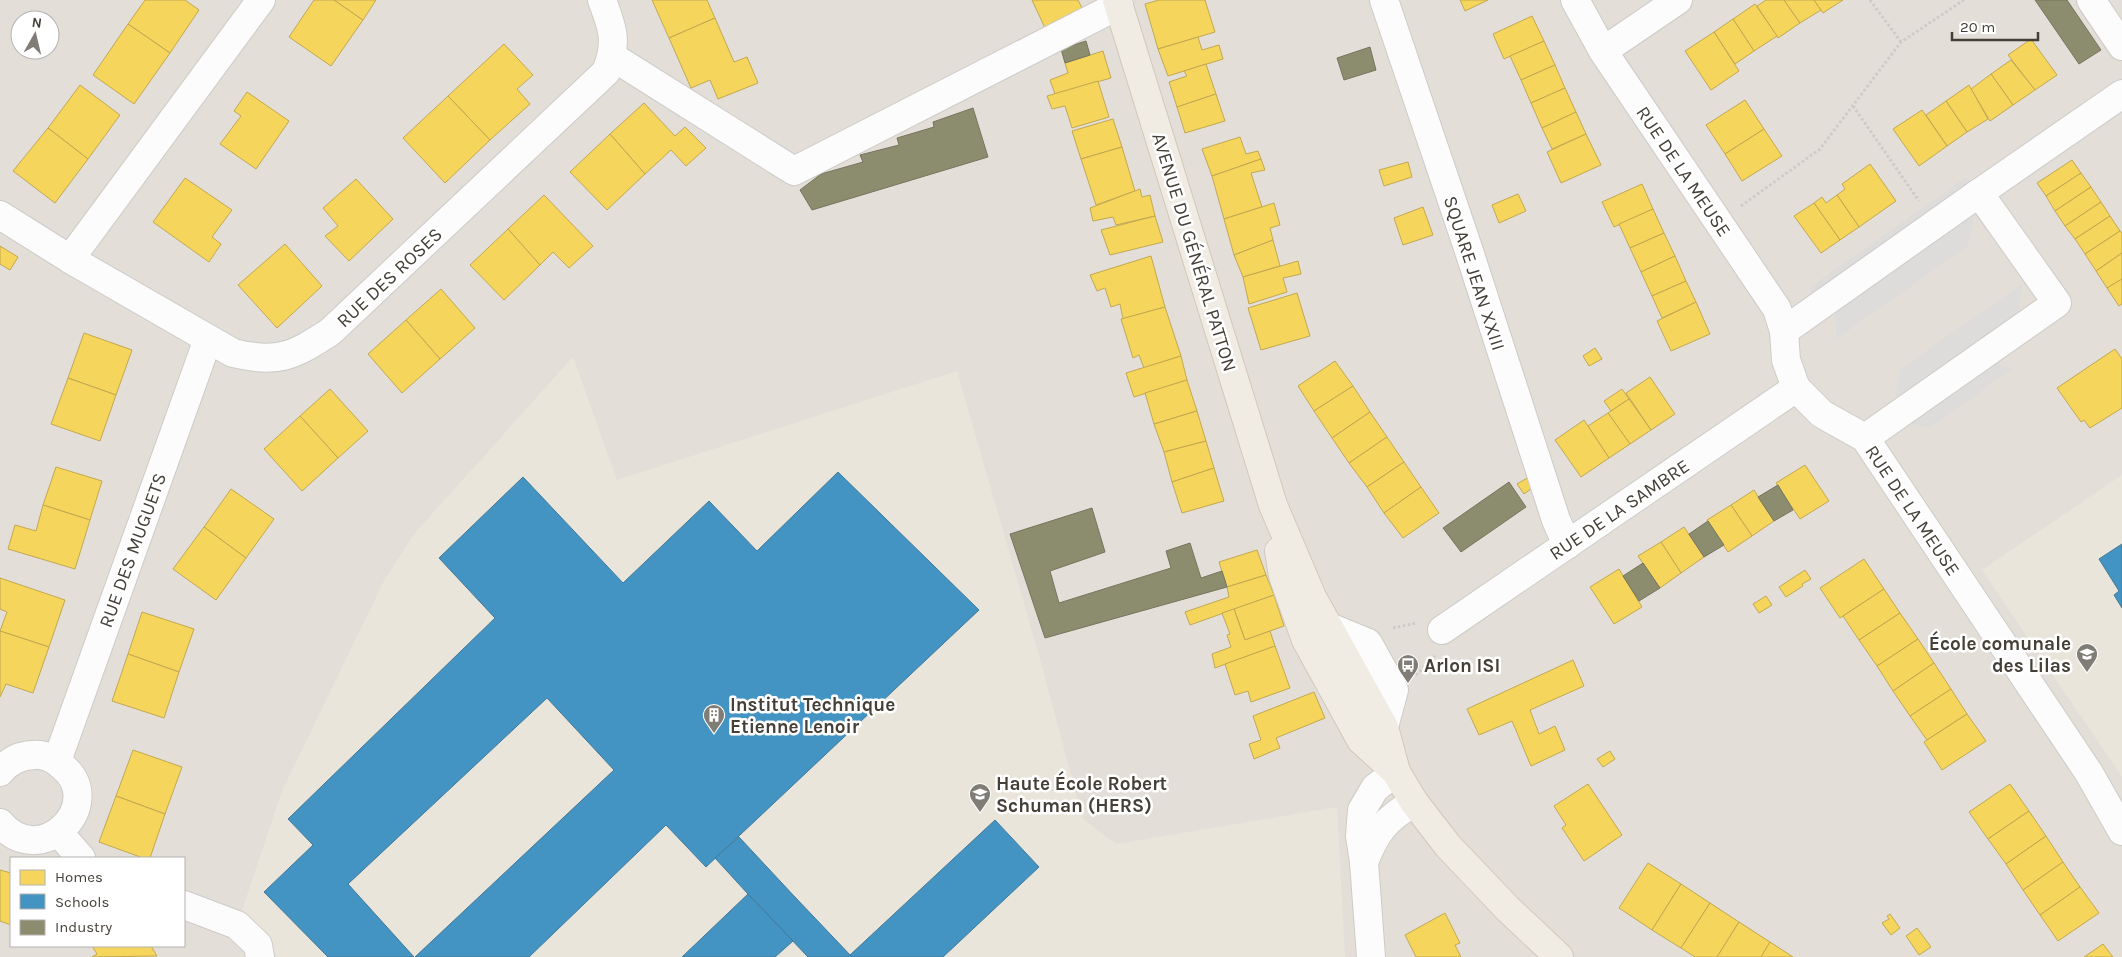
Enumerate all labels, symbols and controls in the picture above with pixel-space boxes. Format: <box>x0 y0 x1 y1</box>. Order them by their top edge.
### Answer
north arrow <box>10 10 60 60</box>
scale bar <box>1952 10 2038 42</box>
text: N <box>31 14 43 32</box>
text: 20 m <box>1960 18 1995 36</box>
street label: RUE DE LA MEUSE <box>1631 102 1735 241</box>
street label: AVENUE DU GÉNÉRAL PATTON <box>1147 130 1242 374</box>
street label: SQUARE JEAN XXIII <box>1439 193 1509 353</box>
street label: RUE DES ROSES <box>332 223 447 332</box>
street label: RUE DE LA MEUSE <box>1860 441 1964 580</box>
street label: RUE DE LA SAMBRE <box>1545 455 1694 565</box>
street label: RUE DES MUGUETS <box>95 470 171 631</box>
place label: École comunale des Lilas <box>1929 630 2071 677</box>
school or university icon: École comunale des Lilas <box>2075 642 2099 673</box>
bus stop icon: Arlon ISI <box>1396 653 1420 684</box>
place label: Arlon ISI <box>1424 655 1500 677</box>
place label: Institut Technique Etienne Lenoir <box>730 694 895 738</box>
building icon: Institut Technique Etienne Lenoir <box>702 703 726 734</box>
place label: Haute École Robert Schuman (HERS) <box>996 770 1167 817</box>
school or university icon: Haute École Robert Schuman (HERS) <box>968 782 992 813</box>
legend <box>10 857 185 947</box>
text: Homes <box>55 868 103 886</box>
text: Schools <box>55 893 109 911</box>
text: Industry <box>55 918 112 936</box>

